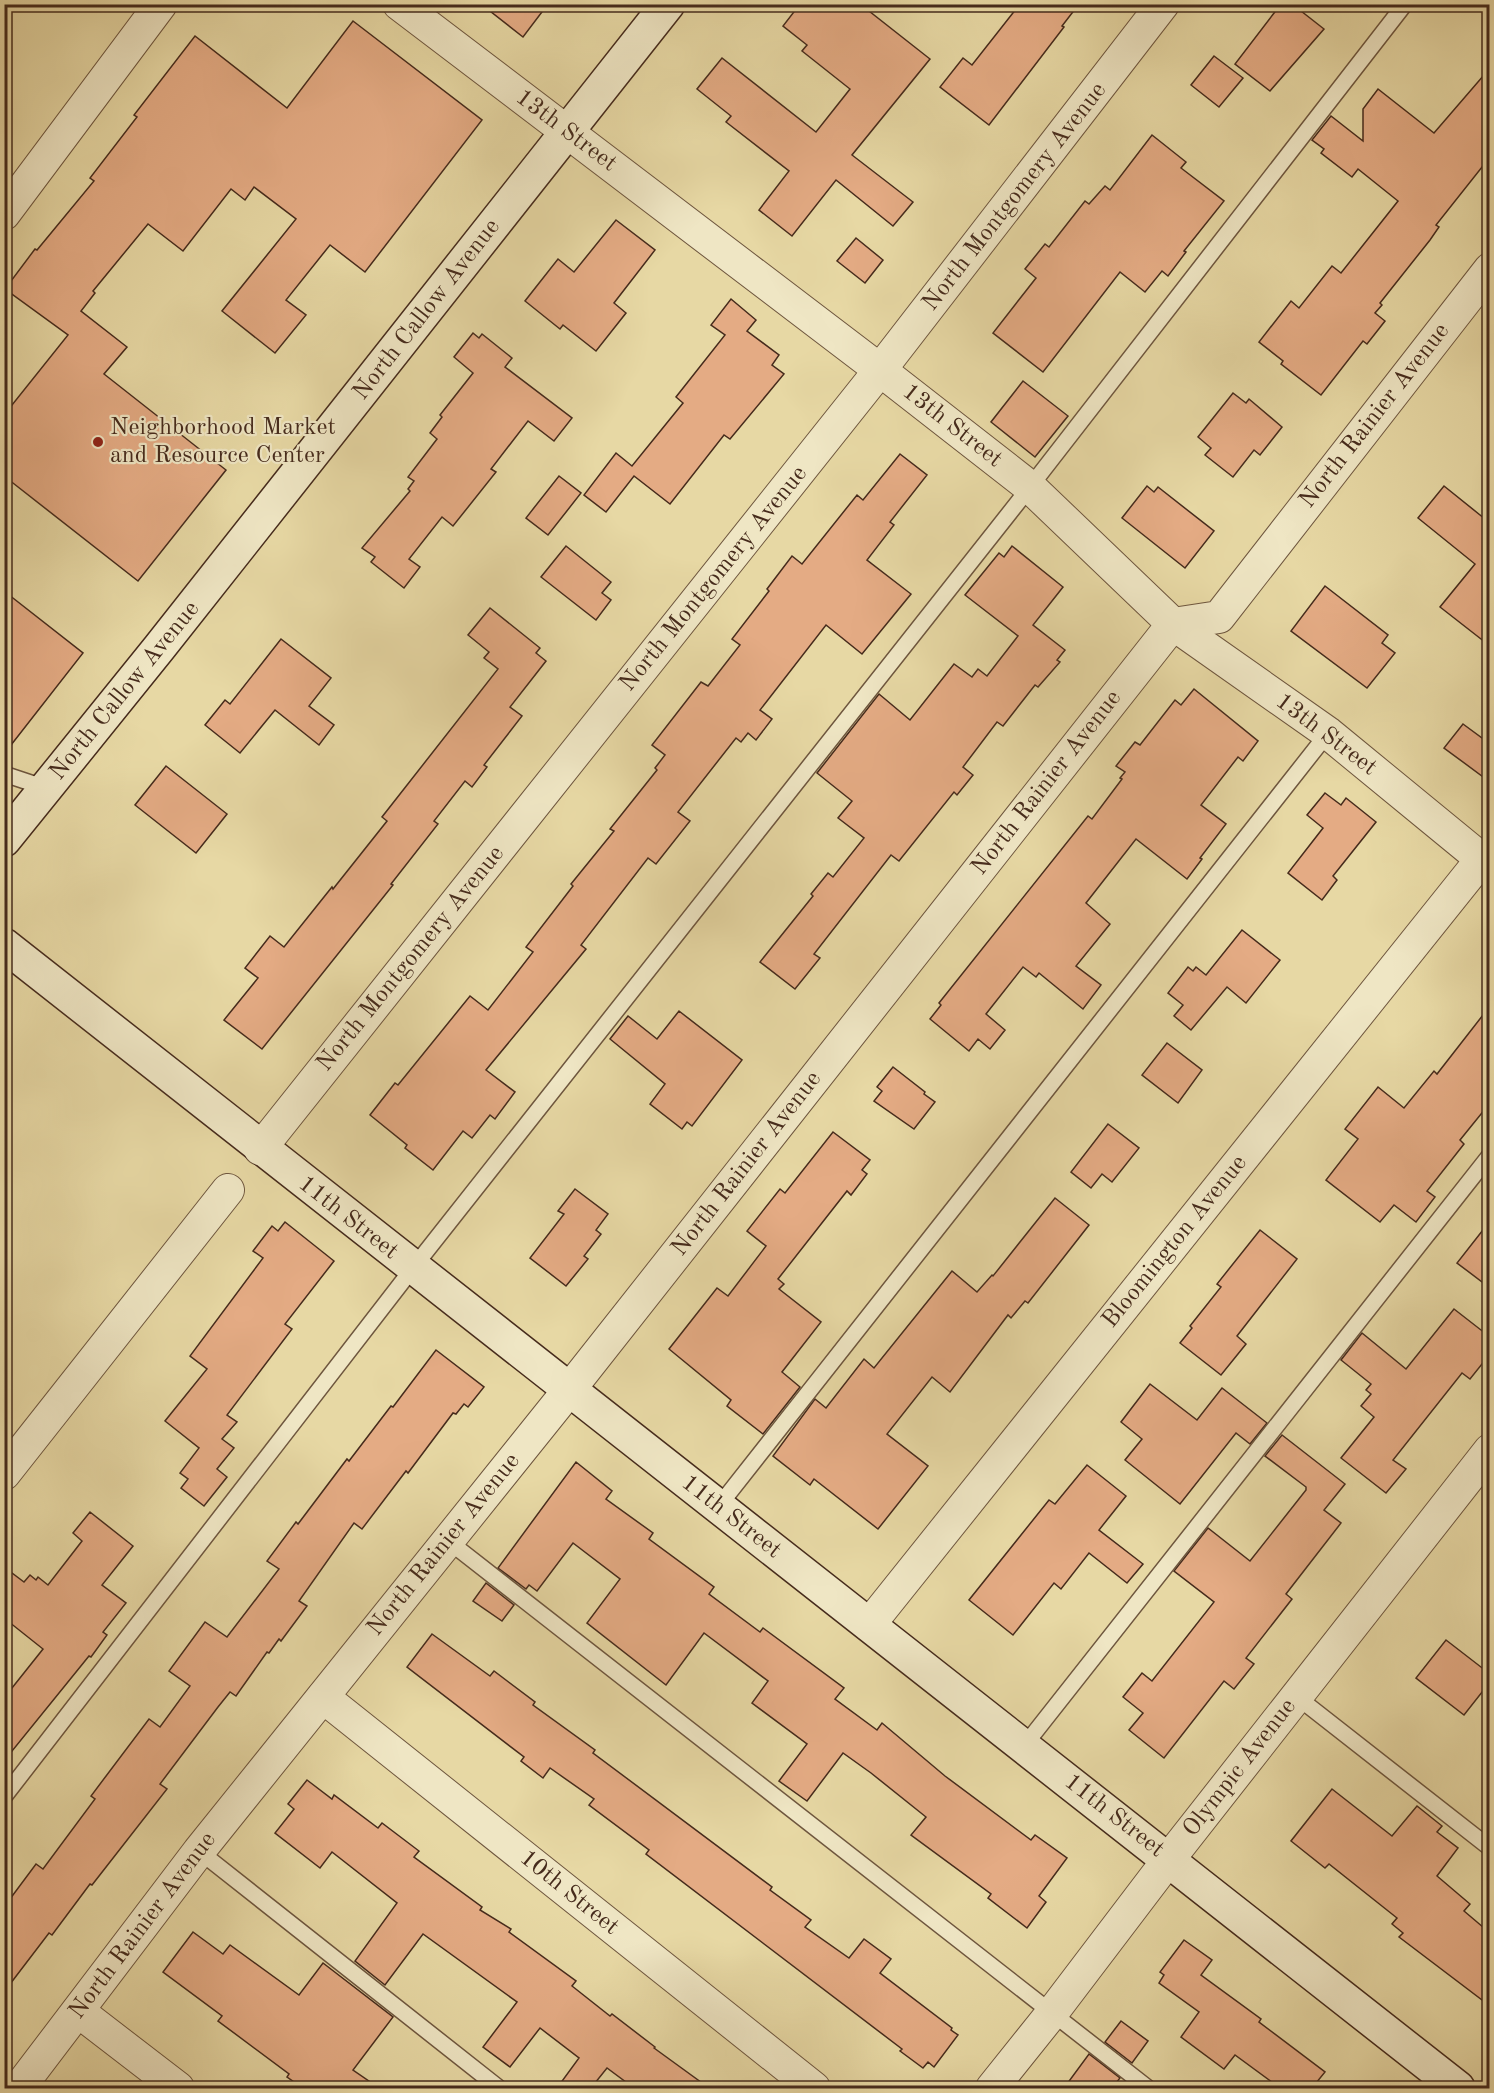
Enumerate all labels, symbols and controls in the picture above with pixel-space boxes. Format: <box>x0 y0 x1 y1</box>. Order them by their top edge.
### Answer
street label: North Montgomery Avenue <box>919 78 1111 316</box>
street label: 13th Street <box>511 85 621 177</box>
street label: North Callow Avenue <box>349 215 505 405</box>
street label: North Rainier Avenue <box>1296 319 1454 513</box>
street label: 13th Street <box>897 380 1007 472</box>
place label: Neighborhood Market and Resource Center <box>110 416 336 468</box>
marker: Neighborhood Market and Resource Center <box>91 435 105 449</box>
street label: North Montgomery Avenue <box>616 462 812 696</box>
street label: North Callow Avenue <box>46 597 204 785</box>
street label: North Rainier Avenue <box>968 686 1126 880</box>
street label: 13th Street <box>1271 689 1381 781</box>
street label: North Montgomery Avenue <box>313 842 509 1076</box>
street label: North Rainier Avenue <box>668 1067 826 1261</box>
street label: Bloomington Avenue <box>1098 1151 1252 1333</box>
street label: 11th Street <box>293 1172 403 1264</box>
street label: North Rainier Avenue <box>363 1449 525 1641</box>
street label: 11th Street <box>676 1471 786 1563</box>
street label: Olympic Avenue <box>1179 1695 1301 1841</box>
street label: 11th Street <box>1059 1770 1169 1862</box>
street label: North Rainier Avenue <box>65 1828 221 2024</box>
street label: 10th Street <box>515 1846 623 1940</box>

